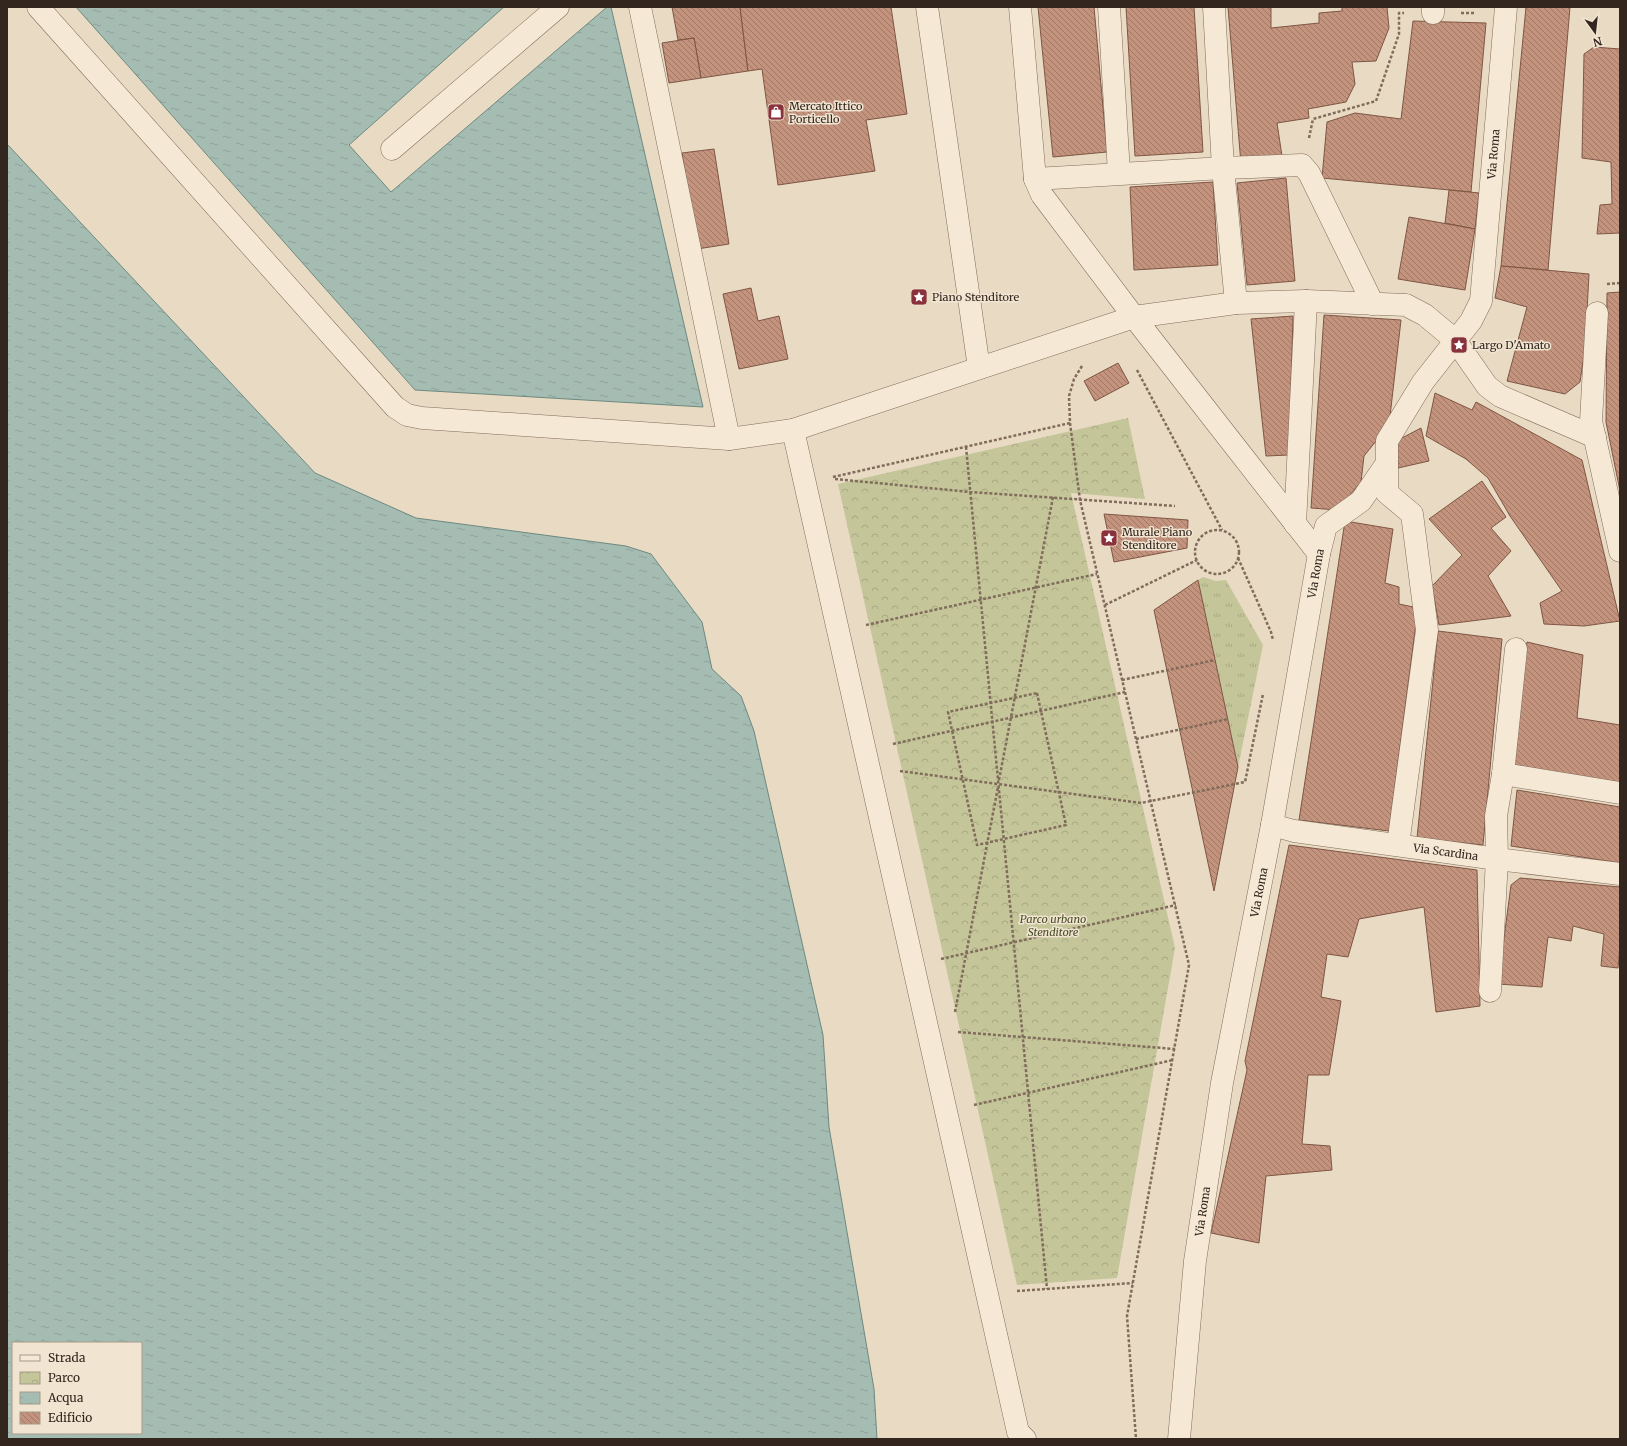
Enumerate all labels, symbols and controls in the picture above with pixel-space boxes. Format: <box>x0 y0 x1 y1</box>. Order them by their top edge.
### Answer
north arrow <box>1575 12 1615 52</box>
text: N <box>1591 34 1604 50</box>
place label: Mercato Ittico Porticello <box>789 99 863 126</box>
shop icon: Mercato Ittico Porticello <box>766 102 786 122</box>
street label: Via Roma <box>1484 128 1503 181</box>
place icon: Piano Stenditore <box>909 287 929 307</box>
place label: Piano Stenditore <box>932 290 1020 304</box>
place icon: Largo D'Amato <box>1449 335 1469 355</box>
place label: Largo D'Amato <box>1472 338 1551 352</box>
place label: Murale Piano Stenditore <box>1122 525 1193 552</box>
place icon: Murale Piano Stenditore <box>1099 528 1119 548</box>
street label: Via Roma <box>1304 547 1327 600</box>
street label: Via Scardina <box>1411 840 1479 863</box>
street label: Via Roma <box>1247 866 1271 919</box>
park label: Parco urbano Stenditore <box>1020 912 1086 939</box>
street label: Via Roma <box>1192 1185 1213 1238</box>
legend <box>12 1342 142 1434</box>
text: Strada <box>48 1350 86 1365</box>
text: Parco <box>48 1370 80 1385</box>
text: Acqua <box>47 1390 84 1405</box>
text: Edificio <box>48 1410 92 1425</box>

